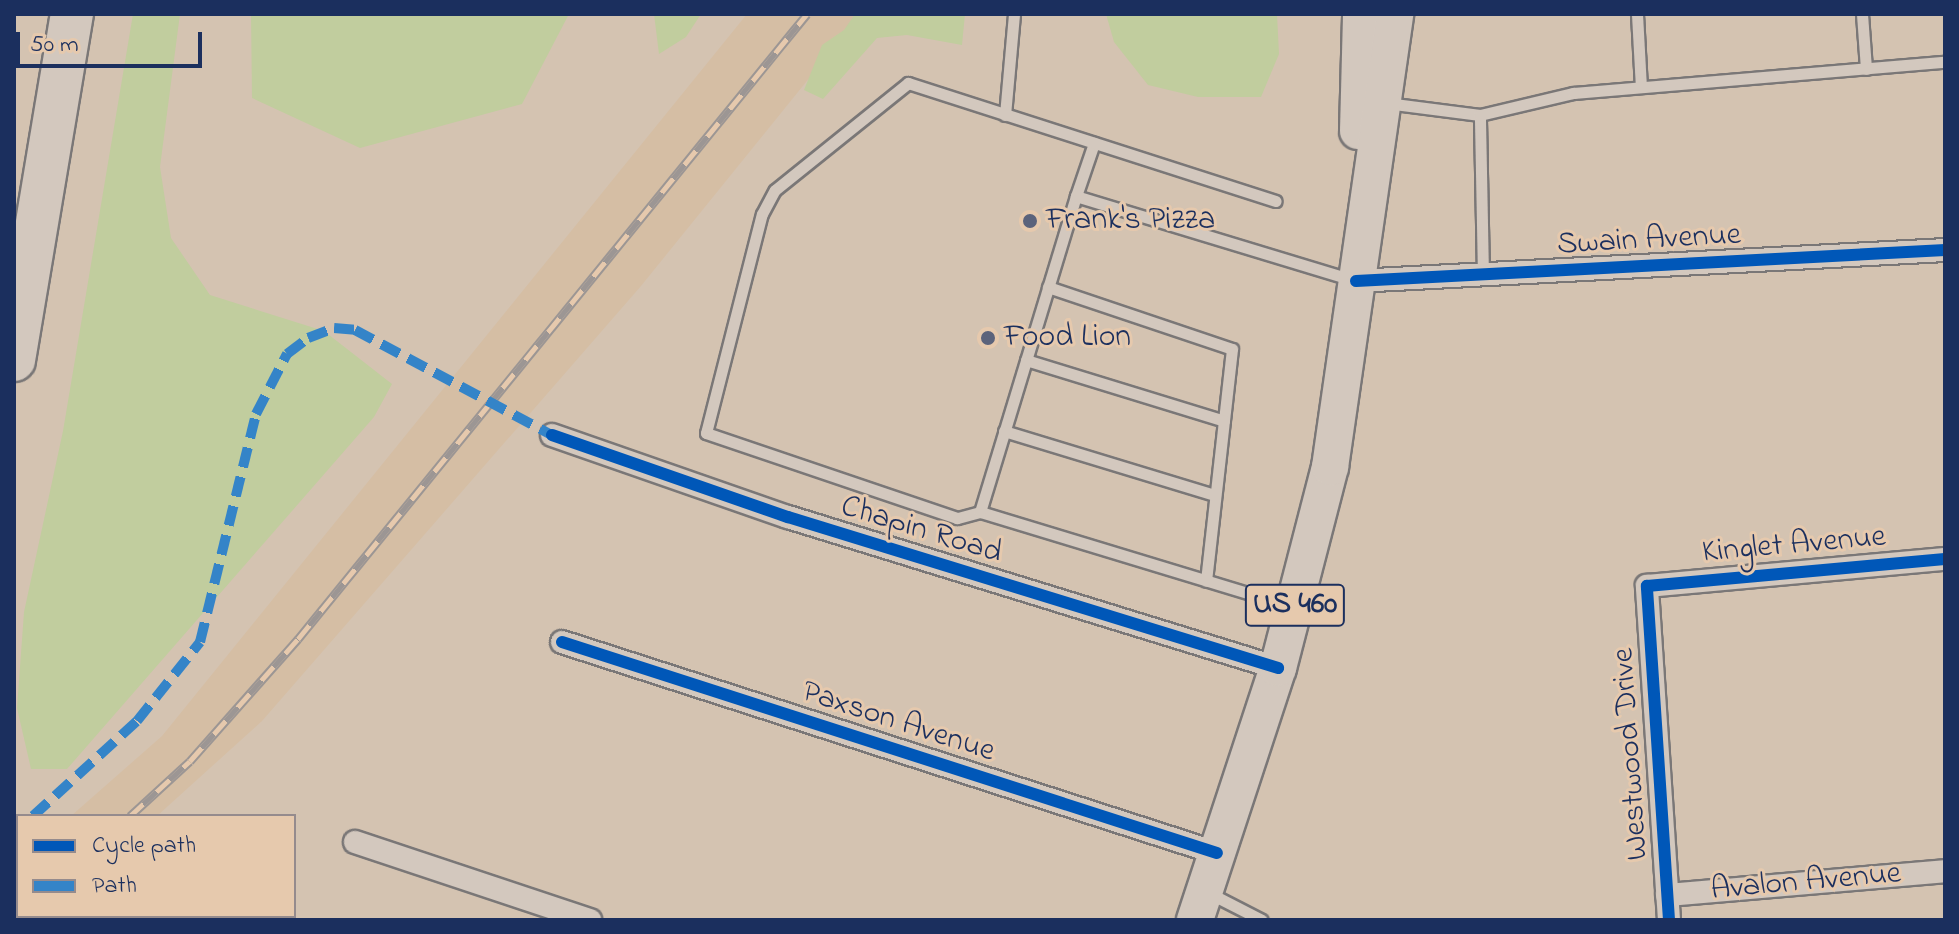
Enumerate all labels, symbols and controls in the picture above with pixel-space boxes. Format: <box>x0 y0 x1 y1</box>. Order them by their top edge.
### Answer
scale bar <box>20 16 206 66</box>
text: 50 m <box>30 28 79 63</box>
place label: Frank's Pizza <box>1046 202 1215 240</box>
marker: Frank's Pizza <box>1021 212 1039 230</box>
street label: Swain Avenue <box>1556 217 1742 265</box>
place label: Food Lion <box>1004 319 1131 357</box>
marker: Food Lion <box>979 329 997 347</box>
street label: Chapin Road <box>836 488 1006 574</box>
street label: Kinglet Avenue <box>1701 519 1887 573</box>
road number: US 460 <box>1243 579 1347 631</box>
street label: Westwood Drive <box>1605 646 1659 862</box>
street label: Paxson Avenue <box>797 674 999 772</box>
legend <box>16 814 296 918</box>
text: Cycle path <box>92 829 196 864</box>
street label: Avalon Avenue <box>1709 856 1903 910</box>
text: Path <box>92 869 137 904</box>

